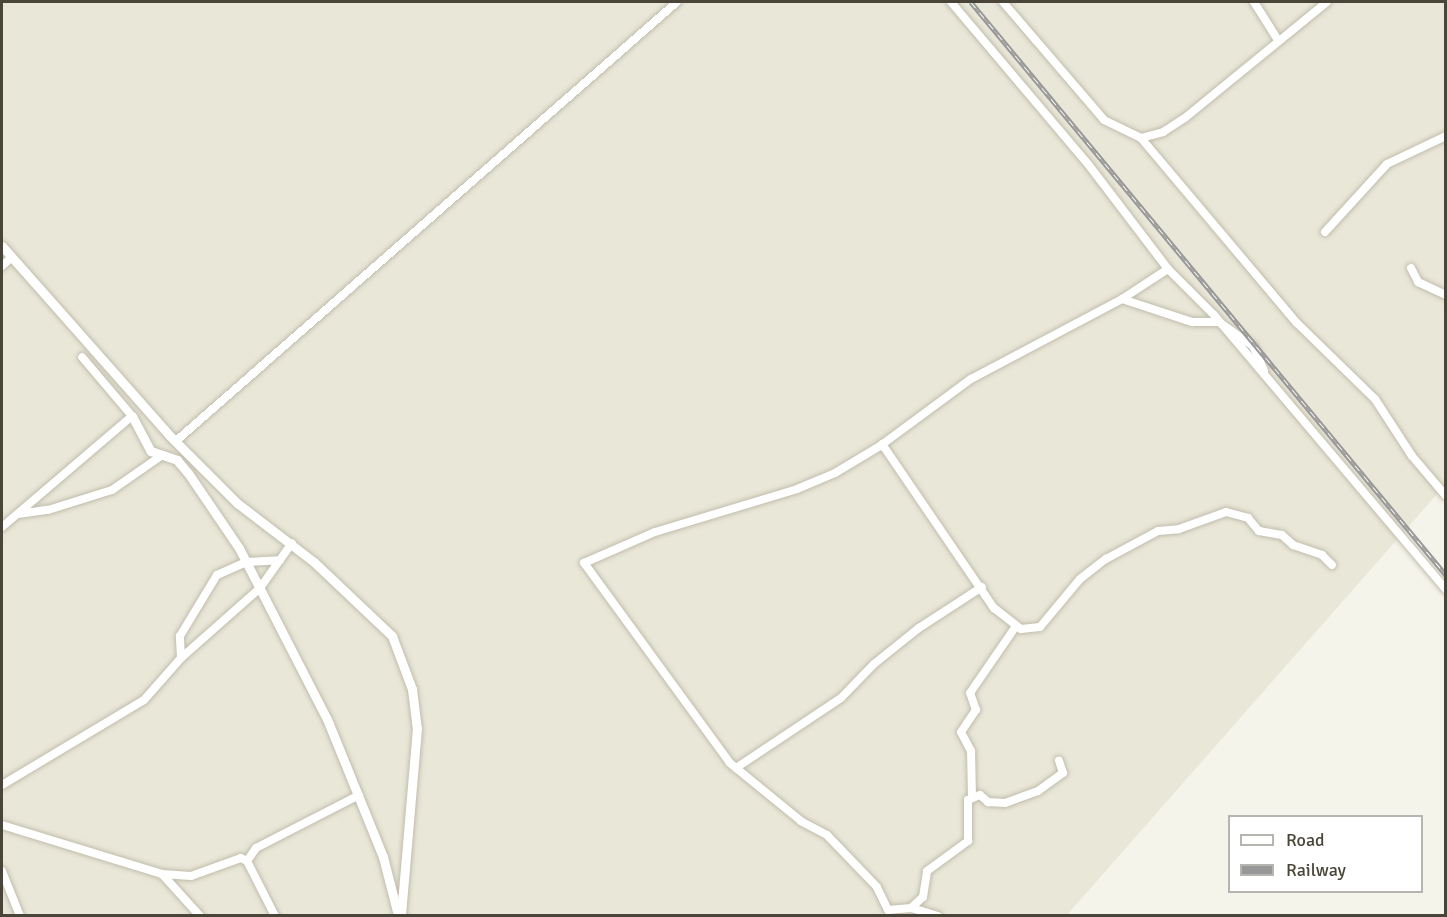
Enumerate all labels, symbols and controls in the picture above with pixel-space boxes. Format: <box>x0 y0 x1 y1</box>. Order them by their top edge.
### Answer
legend <box>1228 815 1423 893</box>
text: Road <box>1286 829 1325 851</box>
text: Railway <box>1286 859 1346 881</box>

